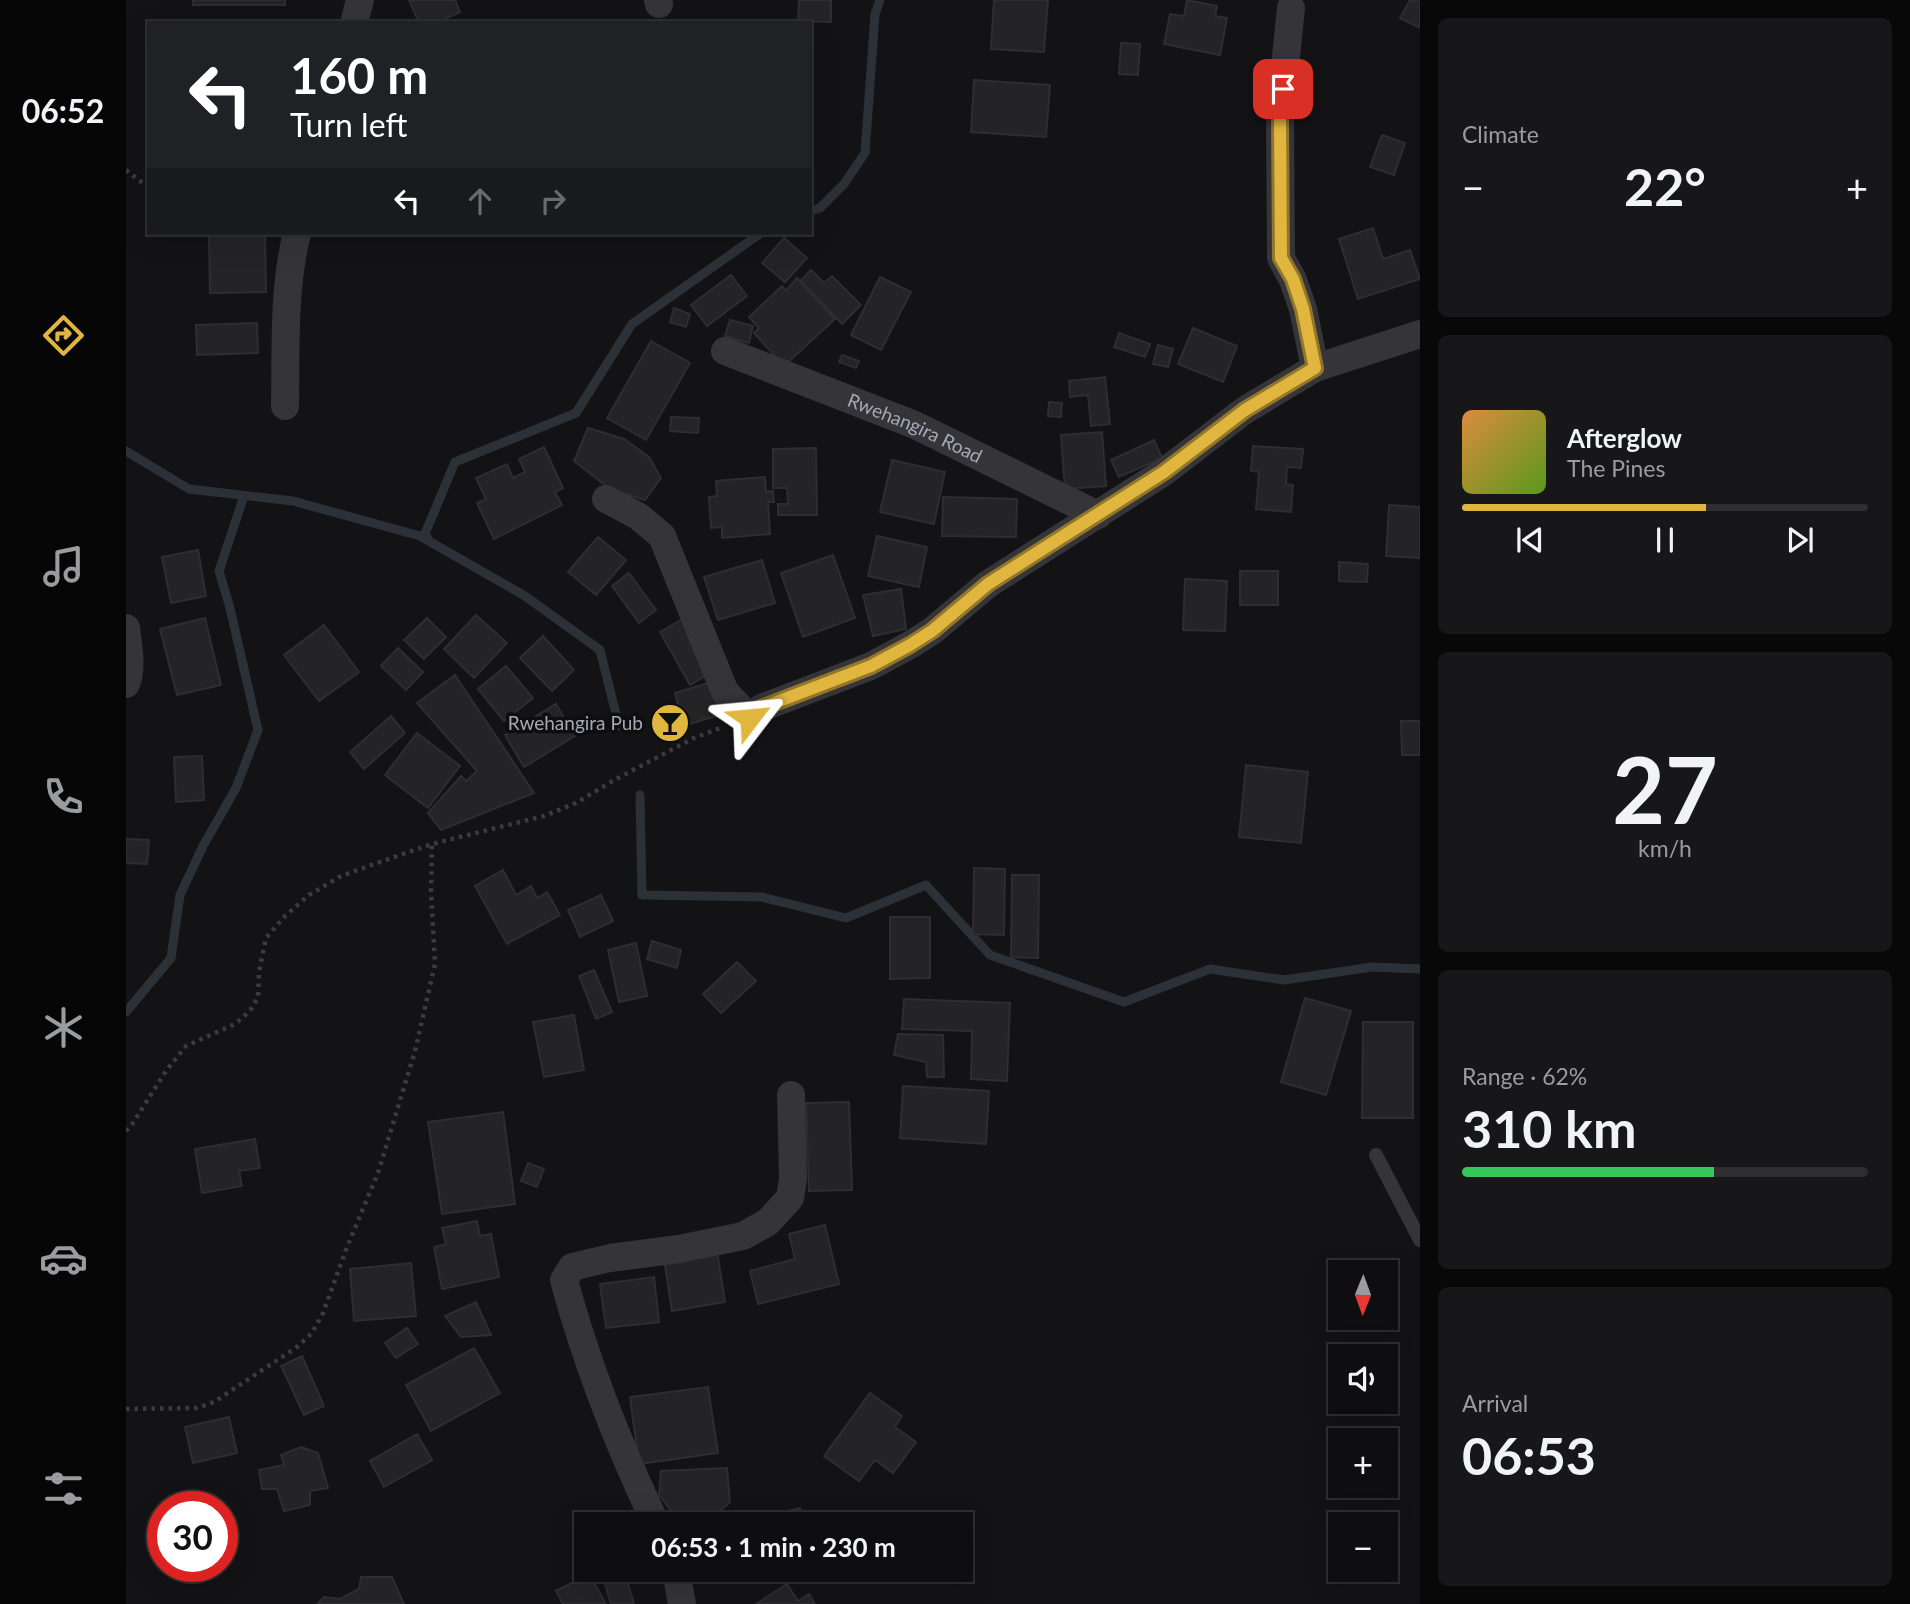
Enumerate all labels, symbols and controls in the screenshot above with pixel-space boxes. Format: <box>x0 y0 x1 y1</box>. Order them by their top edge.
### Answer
text: 160 m <box>290 46 428 104</box>
icon: left <box>175 49 266 140</box>
pin <box>1253 59 1313 119</box>
icon: arrive <box>1264 70 1302 108</box>
text: 06:52 <box>22 91 104 130</box>
text: Turn left <box>290 105 407 144</box>
text: Climate <box>1462 120 1539 148</box>
text: 22° <box>1624 155 1706 217</box>
text: − <box>1462 164 1484 210</box>
text: + <box>1846 164 1868 210</box>
icon: left <box>388 182 426 220</box>
icon: ahead <box>461 182 499 220</box>
icon: right <box>534 182 572 220</box>
icon: directions <box>39 311 88 360</box>
street label: Rwehangira Road <box>845 388 986 467</box>
text: Afterglow <box>1567 422 1682 454</box>
text: The Pines <box>1567 454 1665 482</box>
icon: previous <box>1511 521 1549 559</box>
icon: pause <box>1646 521 1684 559</box>
icon: next <box>1781 521 1819 559</box>
icon: music <box>39 542 88 591</box>
position arrow <box>713 681 787 755</box>
bar icon: Rwehangira Pub <box>649 702 691 744</box>
place label: Rwehangira Pub <box>508 711 643 734</box>
text: 27 <box>1612 734 1718 843</box>
icon: phone <box>39 772 88 821</box>
text: km/h <box>1638 834 1692 862</box>
icon: climate <box>39 1003 88 1052</box>
text: Range · 62% <box>1462 1062 1587 1090</box>
text: 310 km <box>1462 1097 1636 1159</box>
icon: car <box>39 1234 88 1283</box>
north arrow <box>1328 1260 1398 1330</box>
map controls <box>1328 1260 1398 1582</box>
button: sound <box>1328 1344 1398 1414</box>
text: Arrival <box>1462 1389 1528 1417</box>
text: 06:53 <box>1462 1424 1596 1486</box>
button: + <box>1328 1428 1398 1498</box>
icon: filters <box>39 1464 88 1513</box>
speed limit sign: 30 <box>147 1491 238 1582</box>
button: − <box>1328 1512 1398 1582</box>
text: 06:53 · 1 min · 230 m <box>651 1531 896 1563</box>

